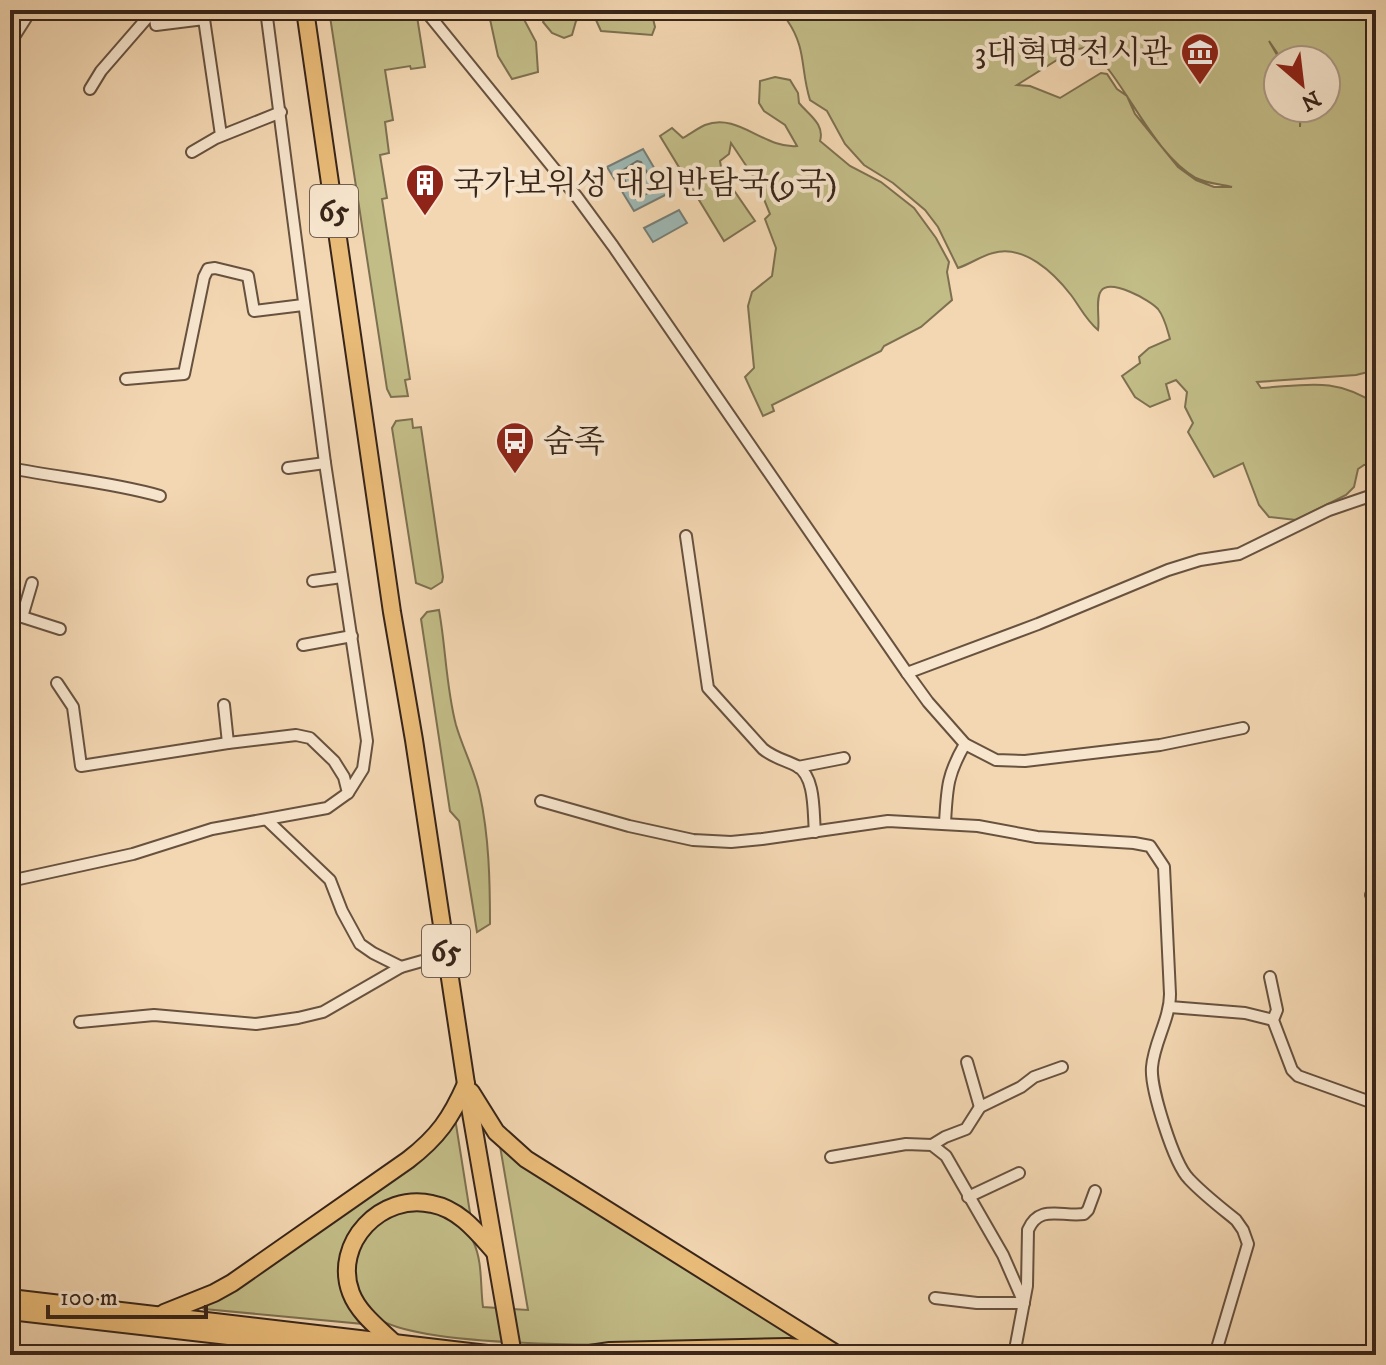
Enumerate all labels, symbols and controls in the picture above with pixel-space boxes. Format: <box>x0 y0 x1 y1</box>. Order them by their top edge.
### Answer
museum icon: 3대혁명전시관 <box>1179 31 1221 86</box>
place label: 3대혁명전시관 <box>975 34 1172 74</box>
north arrow <box>1262 44 1342 124</box>
text: N <box>1296 84 1325 116</box>
building icon: 국가보위성 대외반탐국(9국) <box>404 162 446 217</box>
place label: 국가보위성 대외반탐국(9국) <box>453 165 837 205</box>
road number: 65 <box>310 185 358 237</box>
bus stop icon: 숨족 <box>494 420 536 475</box>
place label: 숨족 <box>543 423 605 463</box>
road number: 65 <box>422 925 470 977</box>
scale bar <box>48 1269 206 1319</box>
text: 100 m <box>60 1283 118 1313</box>

